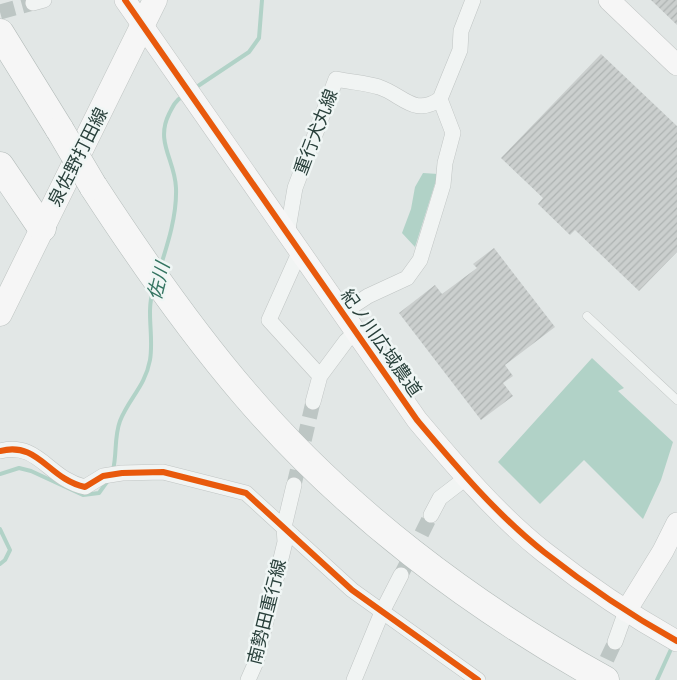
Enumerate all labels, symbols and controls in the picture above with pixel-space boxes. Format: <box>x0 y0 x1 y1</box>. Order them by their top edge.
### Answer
street label: 重行犬丸線 <box>290 86 342 178</box>
street label: 泉佐野打田線 <box>44 104 112 210</box>
water label: 佐川 <box>143 258 175 302</box>
street label: 紀ノ川広域農道 <box>336 285 426 401</box>
street label: 南勢田重行線 <box>243 557 291 667</box>

